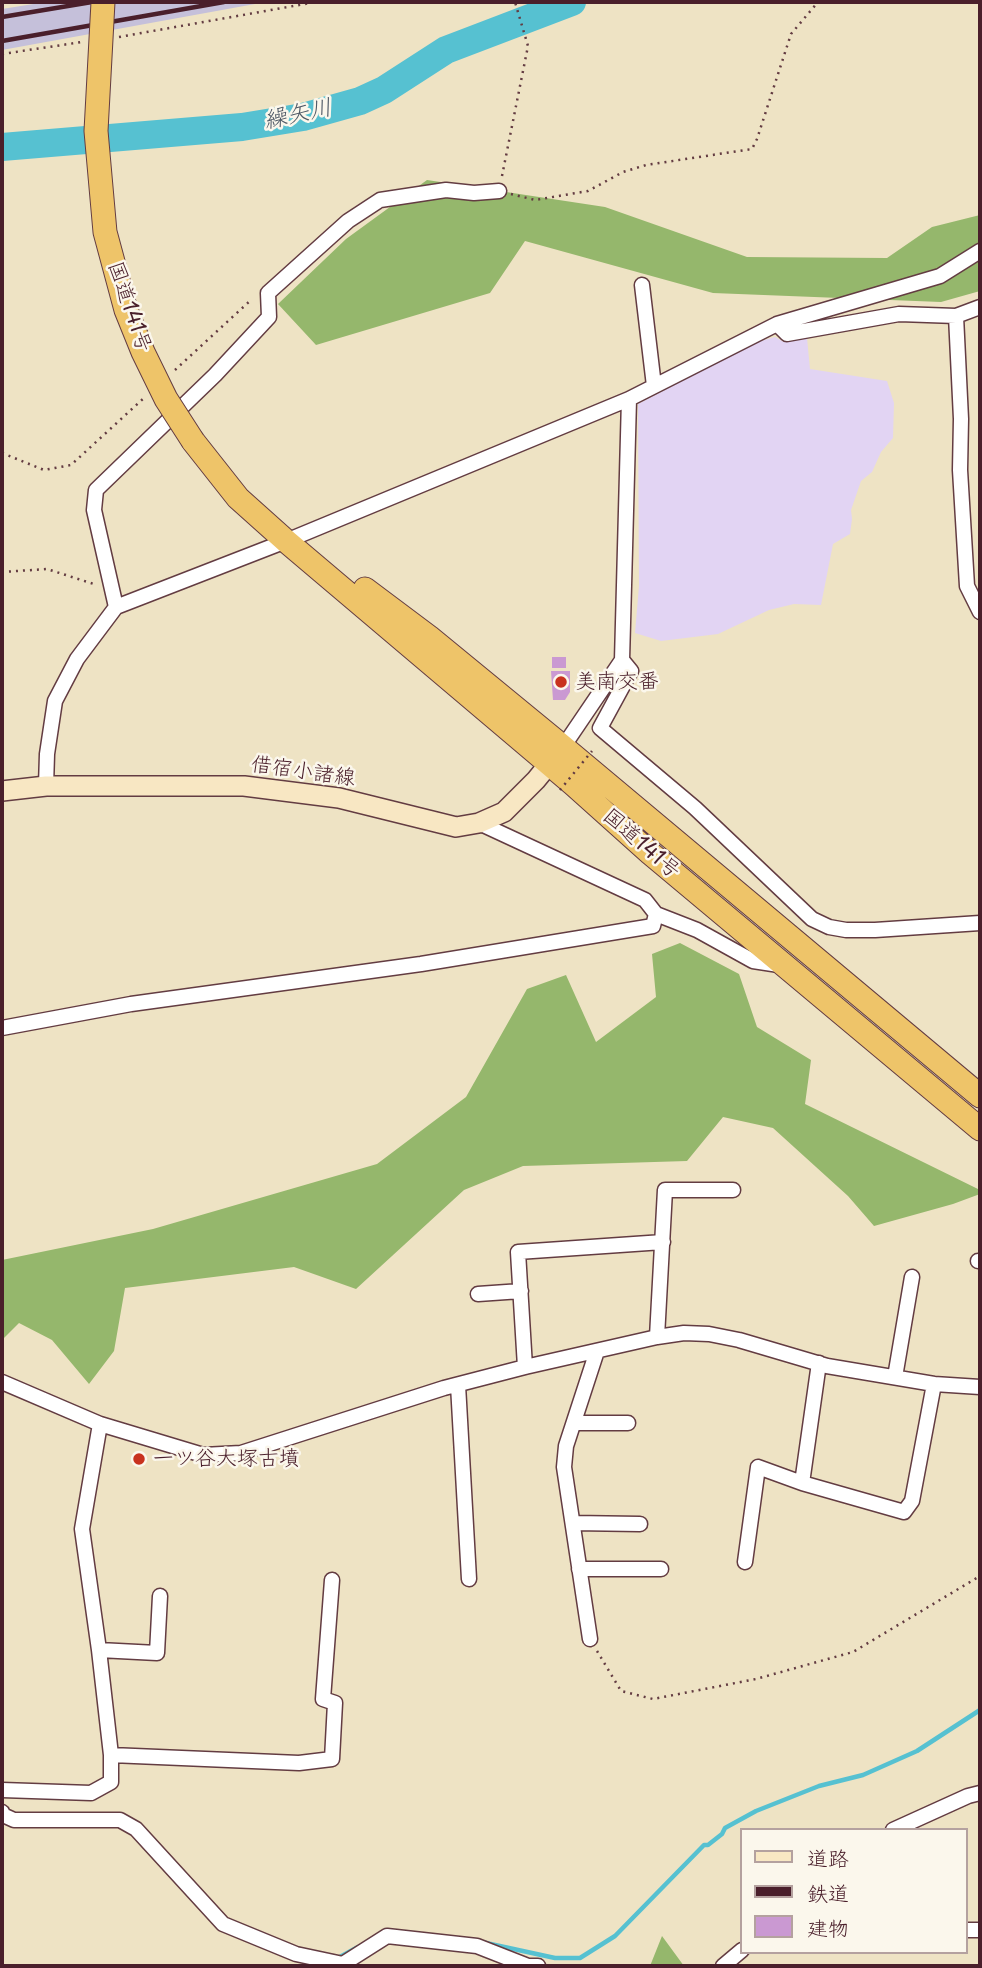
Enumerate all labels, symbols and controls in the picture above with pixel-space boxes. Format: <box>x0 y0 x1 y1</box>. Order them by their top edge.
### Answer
water label: 繰矢川 <box>261 94 335 136</box>
street label: 国道141号 <box>102 258 156 356</box>
place label: 美南交番 <box>575 669 659 695</box>
marker: 美南交番 <box>553 674 569 690</box>
street label: 借宿小諸線 <box>249 752 357 792</box>
street label: 国道141号 <box>597 804 685 884</box>
place label: 一ツ谷大塚古墳 <box>153 1446 300 1472</box>
marker: 一ツ谷大塚古墳 <box>131 1451 147 1467</box>
legend <box>740 1828 968 1954</box>
text: 道路 <box>807 1841 849 1873</box>
text: 鉄道 <box>807 1876 849 1908</box>
text: 建物 <box>807 1911 849 1943</box>

